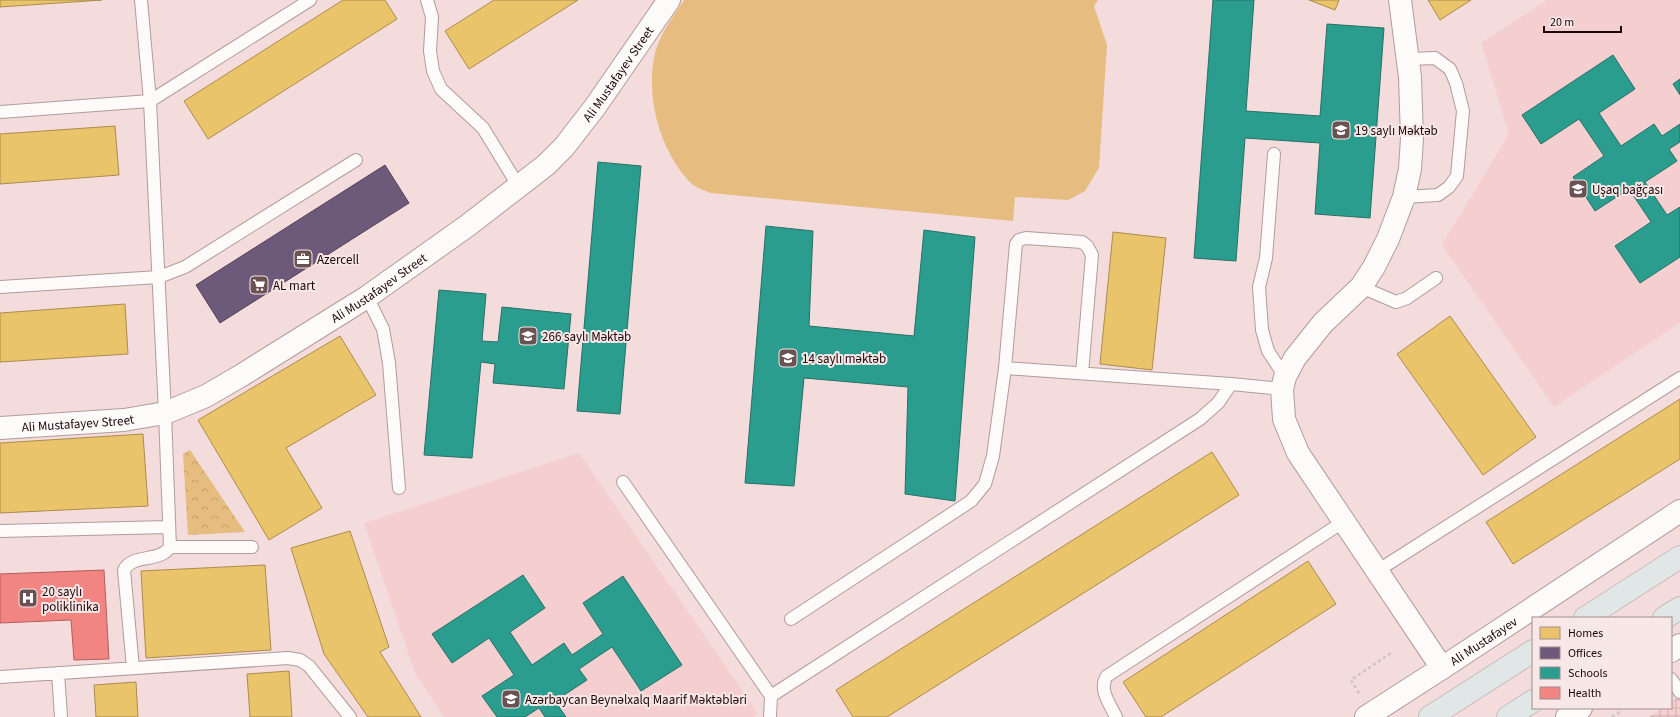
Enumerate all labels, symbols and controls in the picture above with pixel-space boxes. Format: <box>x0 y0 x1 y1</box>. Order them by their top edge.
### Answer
scale bar <box>1544 8 1621 34</box>
text: 20 m <box>1550 14 1574 31</box>
street label: Ali Mustafayev Street <box>579 23 658 126</box>
school or university icon: 19 saylı Məktəb <box>1330 119 1352 141</box>
place label: 19 saylı Məktəb <box>1355 122 1438 140</box>
school or university icon: Uşaq bağçası <box>1567 178 1589 200</box>
place label: Uşaq bağçası <box>1592 181 1663 199</box>
office icon: Azercell <box>292 248 314 270</box>
street label: Ali Mustafayev Street <box>328 249 431 327</box>
place label: Azercell <box>317 251 359 269</box>
supermarket icon: AL mart <box>248 274 270 296</box>
place label: AL mart <box>273 277 316 295</box>
school or university icon: 266 saylı Məktəb <box>517 325 539 347</box>
place label: 266 saylı Məktəb <box>542 328 631 346</box>
school or university icon: 14 saylı məktəb <box>777 347 799 369</box>
place label: 14 saylı məktəb <box>802 350 886 368</box>
street label: Ali Mustafayev Street <box>21 410 136 437</box>
place label: 20 saylı poliklinika <box>42 583 99 616</box>
hospital icon: 20 saylı poliklinika <box>17 587 39 609</box>
street label: Ali Mustafayev <box>1447 613 1521 670</box>
legend <box>1532 617 1672 709</box>
text: Homes <box>1568 625 1603 642</box>
text: Offices <box>1568 645 1602 662</box>
text: Schools <box>1568 665 1608 682</box>
text: Health <box>1568 685 1601 702</box>
school or university icon: Azərbaycan Beynəlxalq Maarif Məktəbləri <box>500 688 522 710</box>
place label: Azərbaycan Beynəlxalq Maarif Məktəbləri <box>525 691 747 709</box>

